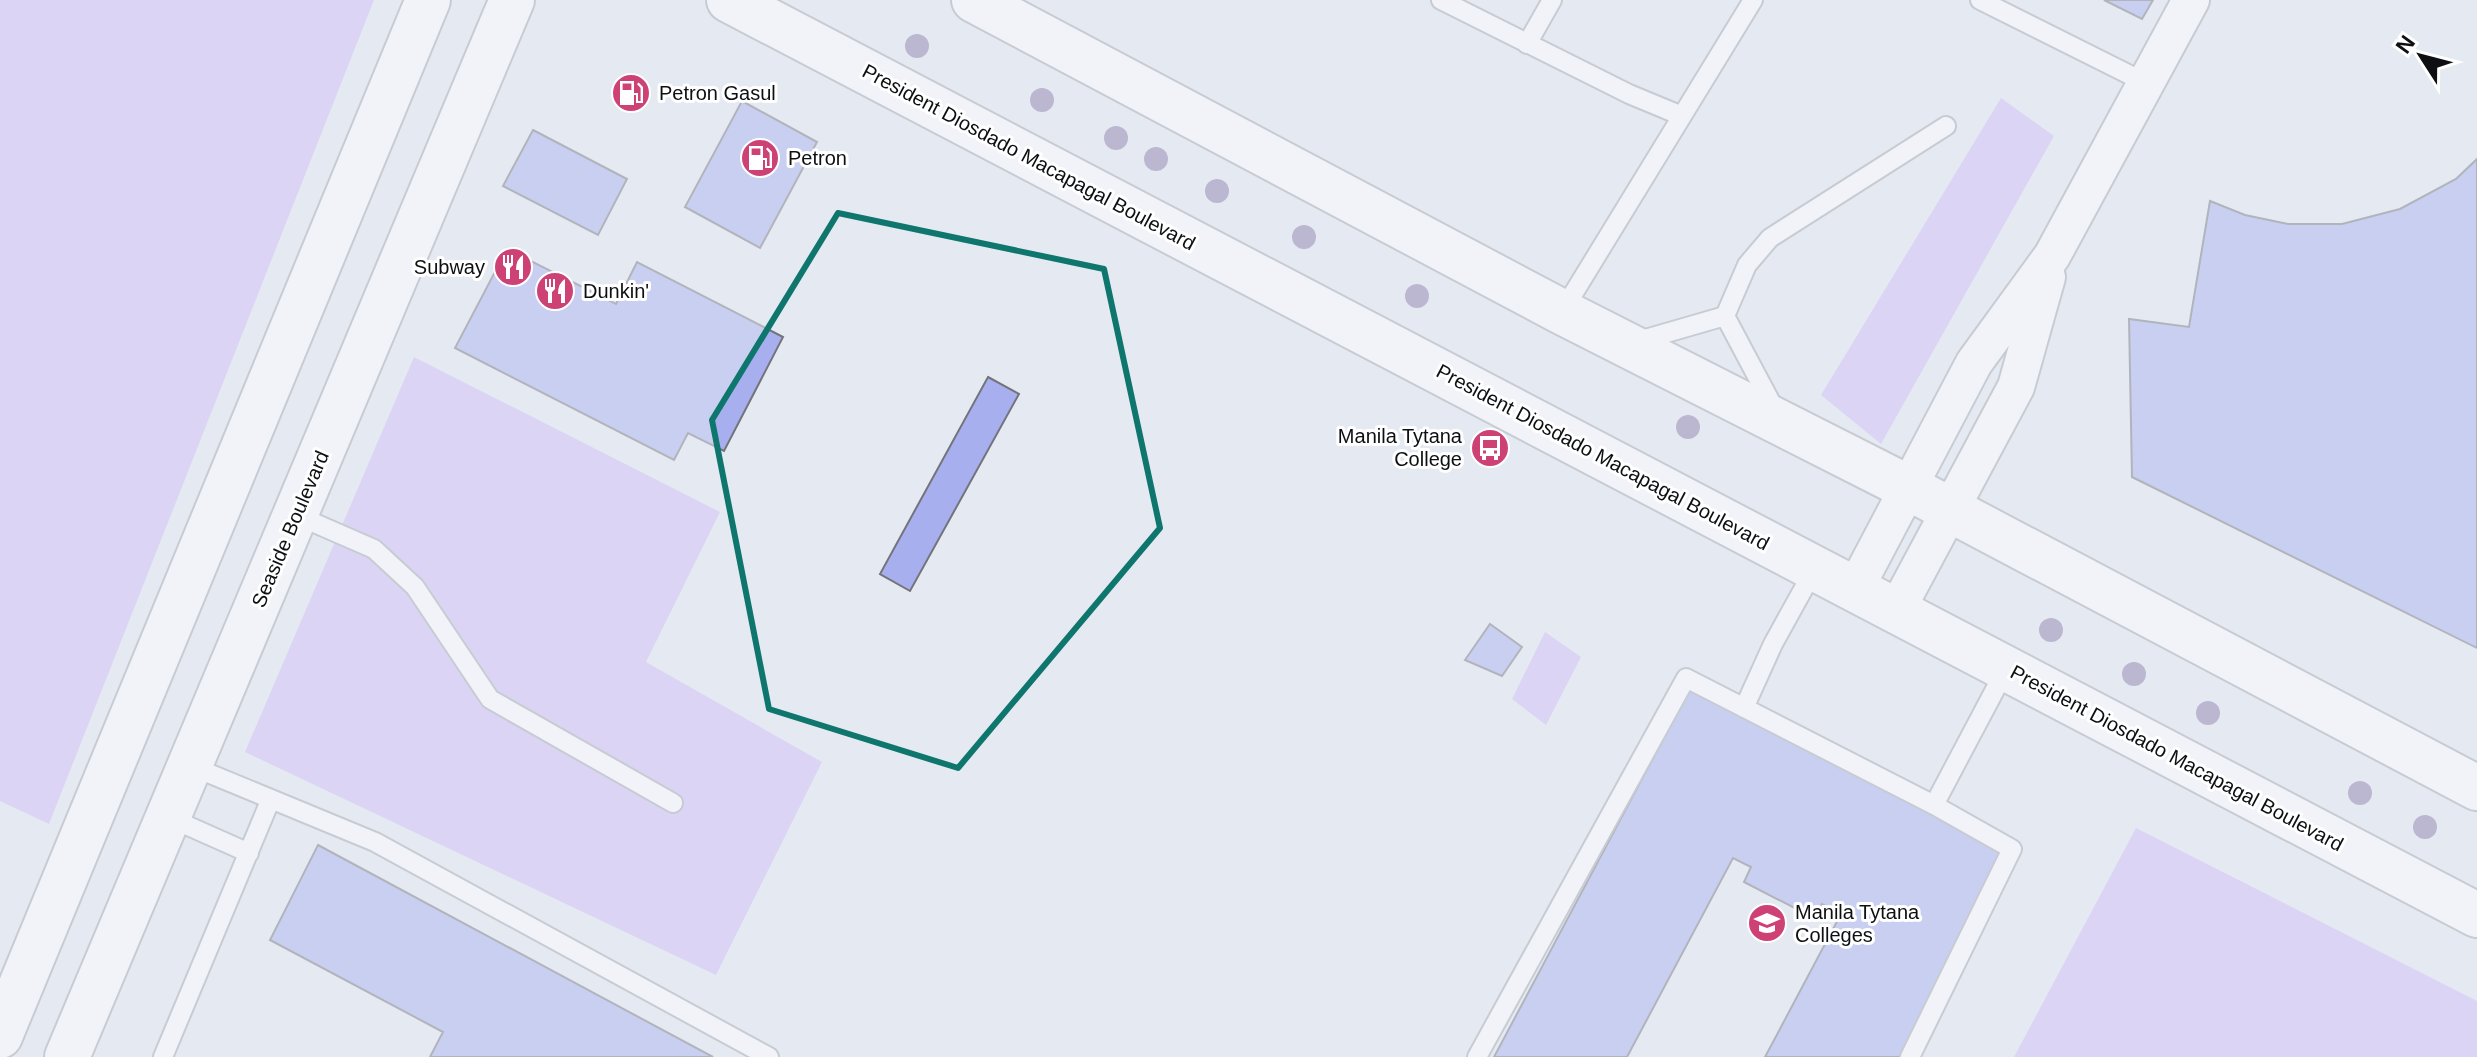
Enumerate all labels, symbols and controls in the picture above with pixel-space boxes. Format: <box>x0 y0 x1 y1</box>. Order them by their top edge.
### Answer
north arrow <box>2381 16 2461 96</box>
text: N <box>2390 31 2420 58</box>
street label: President Diosdado Macapagal Boulevard <box>859 60 1199 254</box>
fuel station icon: Petron Gasul <box>610 72 652 114</box>
place label: Petron Gasul <box>659 82 776 104</box>
fuel station icon: Petron <box>739 137 781 179</box>
place label: Petron <box>788 147 847 169</box>
restaurant icon: Subway <box>492 246 534 288</box>
place label: Subway <box>414 256 485 278</box>
restaurant icon: Dunkin' <box>534 270 576 312</box>
place label: Dunkin' <box>583 280 649 302</box>
street label: President Diosdado Macapagal Boulevard <box>1433 360 1773 554</box>
place label: Manila Tytana College <box>1338 425 1463 470</box>
bus stop icon: Manila Tytana College <box>1469 427 1511 469</box>
street label: Seaside Boulevard <box>247 447 333 611</box>
street label: President Diosdado Macapagal Boulevard <box>2007 661 2347 855</box>
place label: Manila Tytana Colleges <box>1795 901 1920 946</box>
school or university icon: Manila Tytana Colleges <box>1746 902 1788 944</box>

